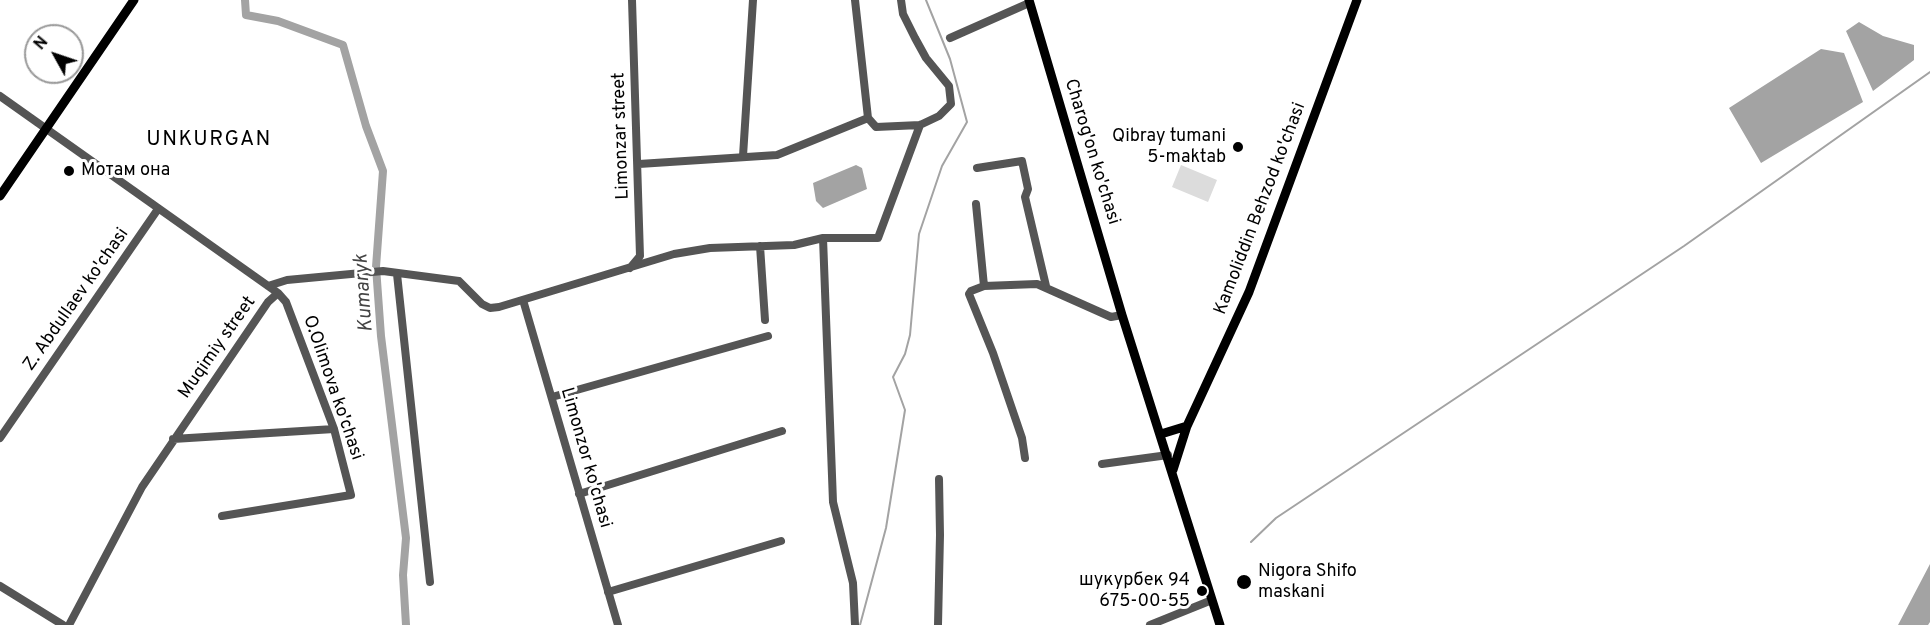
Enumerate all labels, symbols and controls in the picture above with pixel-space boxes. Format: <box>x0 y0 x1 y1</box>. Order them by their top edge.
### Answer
north arrow <box>24 24 84 84</box>
text: N <box>30 33 53 55</box>
street label: Limonzar street <box>609 72 635 200</box>
street label: Charog'on ko'chasi <box>1059 76 1123 228</box>
street label: Kamoliddin Behzod ko'chasi <box>1211 100 1311 318</box>
place label: Qibray tumani 5-maktab <box>1112 126 1226 168</box>
district label: UNKURGAN <box>146 128 272 154</box>
marker: Qibray tumani 5-maktab <box>1231 140 1245 154</box>
place label: Мотам она <box>81 160 170 182</box>
marker: Мотам она <box>62 164 76 178</box>
street label: Z. Abdullaev ko'chasi <box>20 224 134 376</box>
water label: Kumaryk <box>350 253 380 333</box>
street label: Muqimiy street <box>175 293 261 403</box>
street label: O.Olimova ko'chasi <box>297 313 367 463</box>
street label: Limonzor ko'chasi <box>555 385 615 531</box>
place label: Nigora Shifo maskani <box>1258 561 1357 604</box>
place label: шукурбек 94 675-00-55 <box>1079 570 1190 612</box>
marker: Nigora Shifo maskani <box>1235 573 1253 591</box>
marker: шукурбек 94 675-00-55 <box>1195 584 1209 598</box>

